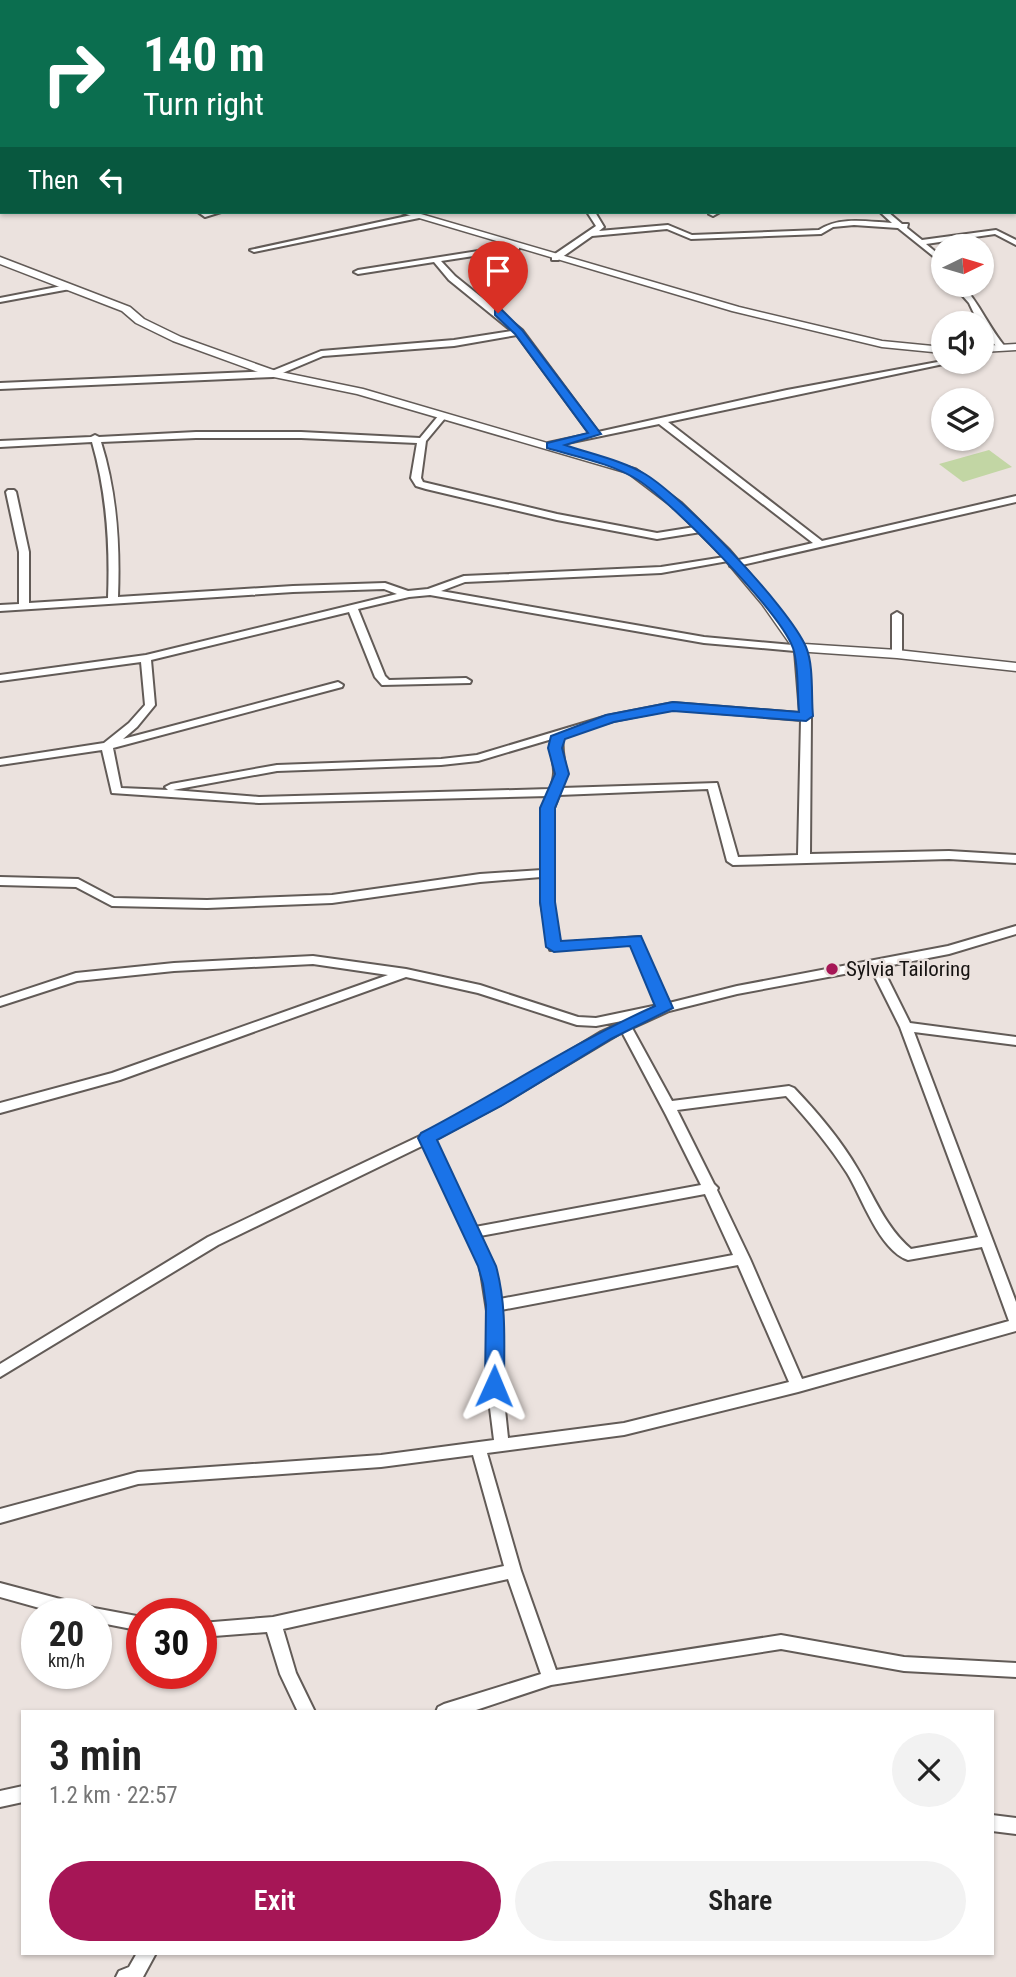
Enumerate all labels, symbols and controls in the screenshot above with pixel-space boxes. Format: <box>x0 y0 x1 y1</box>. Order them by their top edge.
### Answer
text: 140 m <box>143 26 265 83</box>
icon: right <box>28 28 119 119</box>
text: Turn right <box>143 85 264 123</box>
icon: left <box>93 161 131 199</box>
text: Then <box>28 165 79 195</box>
north arrow <box>931 234 994 298</box>
map controls <box>931 234 994 451</box>
pin <box>468 241 528 313</box>
icon: arrive <box>479 252 517 290</box>
button: sound <box>931 311 994 374</box>
button: layers <box>931 388 994 451</box>
place label: Sylvia Tailoring <box>846 957 970 981</box>
marker: Sylvia Tailoring <box>824 961 840 977</box>
position arrow <box>457 1349 531 1423</box>
speed limit sign: 30 <box>126 1598 217 1689</box>
text: 20 <box>49 1614 84 1655</box>
text: km/h <box>48 1650 85 1671</box>
text: 3 min <box>49 1731 142 1780</box>
button: close <box>892 1733 966 1807</box>
text: 1.2 km · 22:57 <box>49 1782 178 1809</box>
button: Exit <box>49 1861 501 1941</box>
button: Share <box>515 1861 966 1941</box>

